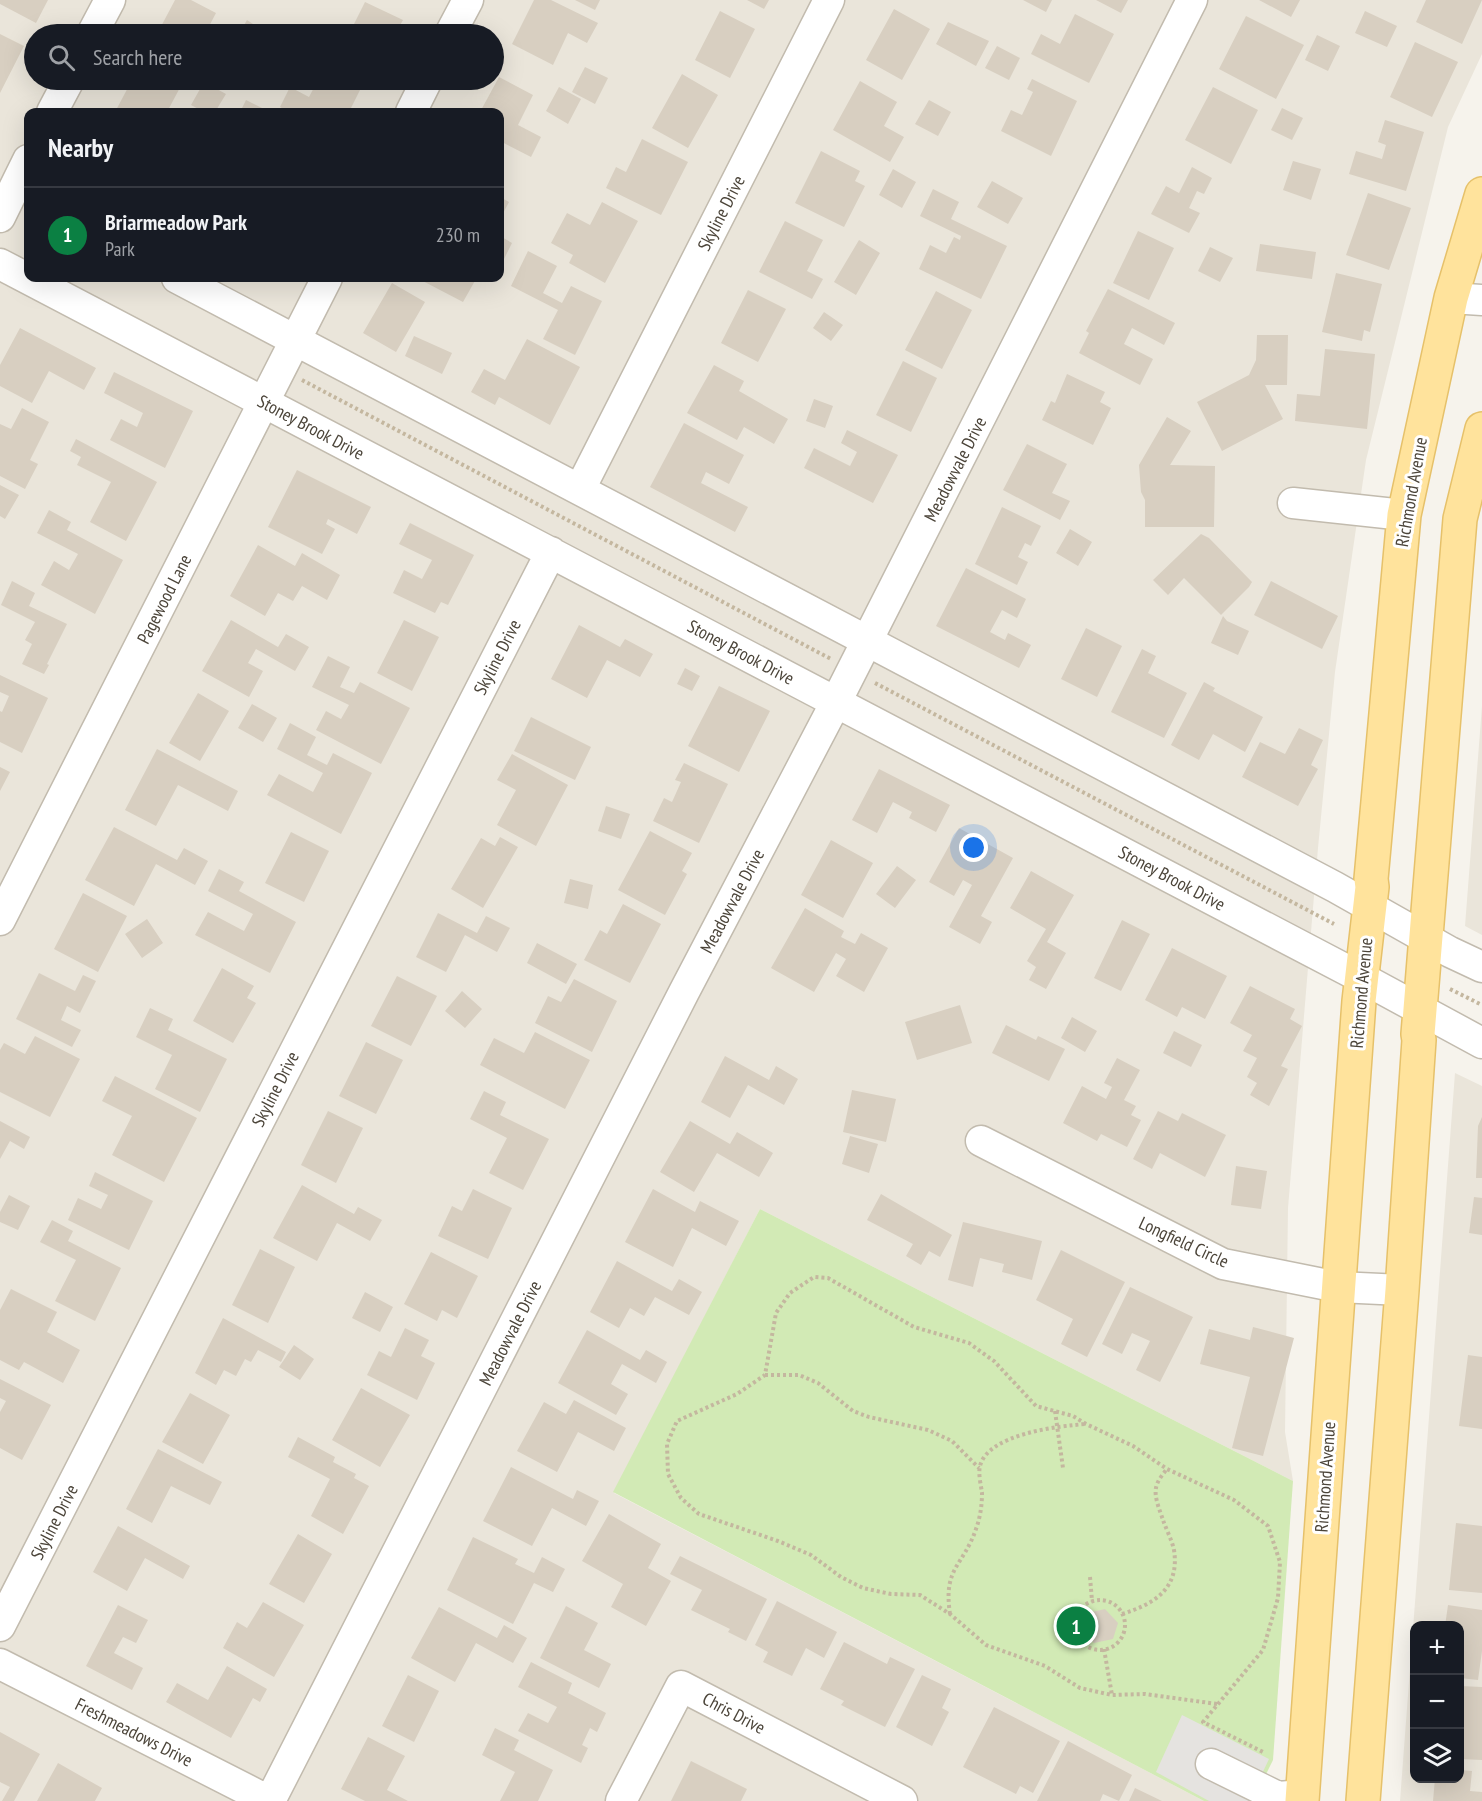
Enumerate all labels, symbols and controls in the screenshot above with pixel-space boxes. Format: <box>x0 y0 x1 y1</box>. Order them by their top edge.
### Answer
search box <box>24 24 504 90</box>
icon: search <box>45 41 78 74</box>
text: Search here <box>93 43 182 71</box>
text: Nearby <box>48 131 113 164</box>
street label: Skyline Drive <box>692 172 750 254</box>
text: Briarmeadow Park <box>105 208 247 236</box>
text: 1 <box>63 222 72 248</box>
text: 230 m <box>436 222 480 248</box>
text: Park <box>105 236 135 262</box>
street label: Stoney Brook Drive <box>254 389 368 465</box>
street label: Meadowvale Drive <box>919 413 991 525</box>
street label: Richmond Avenue <box>1390 435 1432 549</box>
street label: Pagewood Lane <box>132 550 196 648</box>
street label: Stoney Brook Drive <box>684 614 798 690</box>
street label: Skyline Drive <box>468 616 526 698</box>
your location <box>959 833 988 862</box>
street label: Stoney Brook Drive <box>1115 840 1229 916</box>
street label: Meadowvale Drive <box>695 845 769 957</box>
street label: Richmond Avenue <box>1345 937 1377 1049</box>
street label: Skyline Drive <box>246 1048 304 1130</box>
street label: Longfield Circle <box>1135 1211 1233 1273</box>
street label: Meadowvale Drive <box>474 1277 546 1389</box>
street label: Richmond Avenue <box>1310 1421 1340 1533</box>
street label: Skyline Drive <box>25 1481 83 1563</box>
pin: 1 <box>1056 1604 1096 1648</box>
map controls <box>1410 1621 1464 1783</box>
button: + <box>1410 1621 1464 1675</box>
button: − <box>1410 1675 1464 1729</box>
street label: Chris Drive <box>699 1687 769 1739</box>
street label: Freshmeadows Drive <box>71 1693 197 1771</box>
button: layers <box>1410 1729 1464 1783</box>

